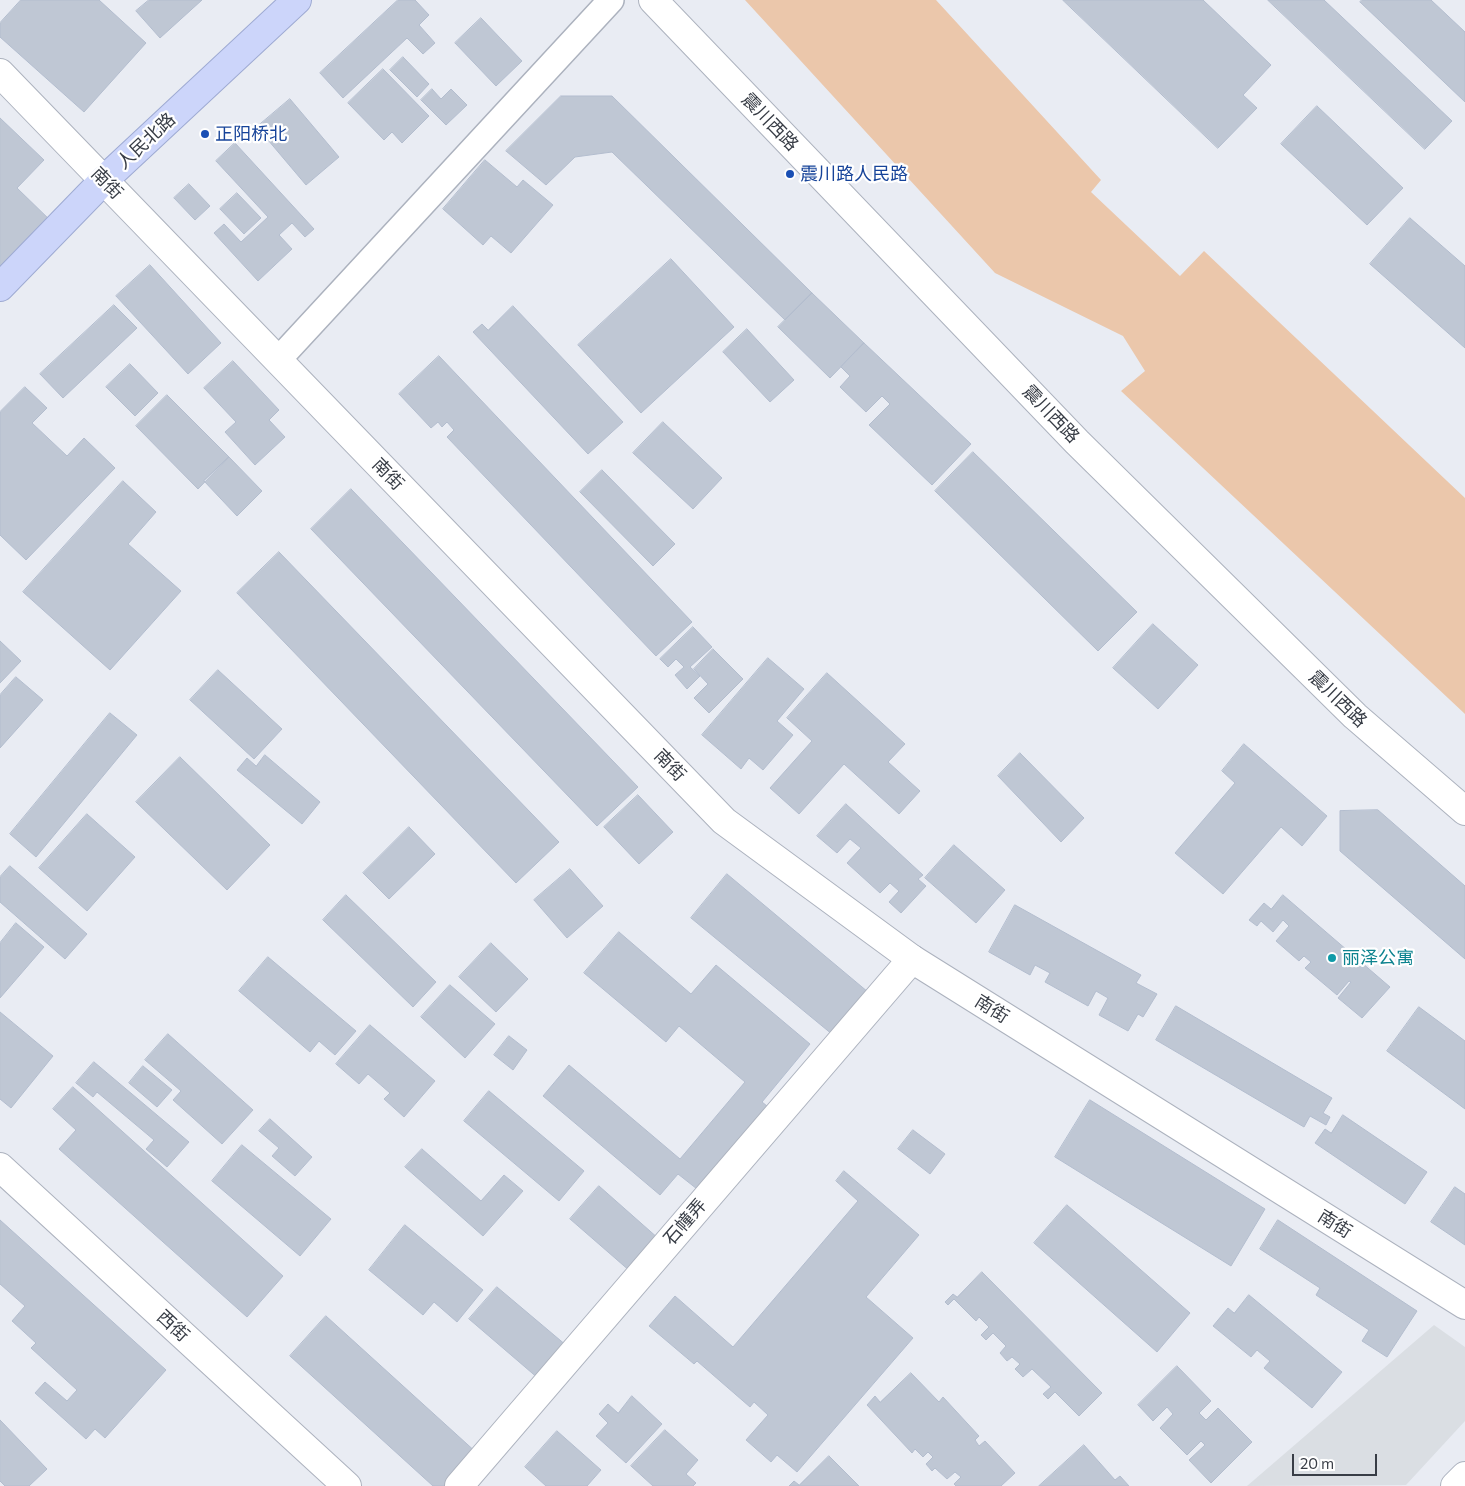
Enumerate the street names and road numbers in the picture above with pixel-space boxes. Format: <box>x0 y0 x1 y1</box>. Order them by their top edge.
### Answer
street label: 震川西路 <box>737 89 803 155</box>
street label: 人民北路 <box>112 109 180 173</box>
street label: 南街 <box>87 163 127 203</box>
street label: 震川西路 <box>1018 381 1084 447</box>
street label: 南街 <box>368 454 408 494</box>
street label: 震川西路 <box>1305 666 1371 732</box>
street label: 南街 <box>650 745 690 785</box>
street label: 南街 <box>971 990 1013 1028</box>
street label: 石幢弄 <box>659 1195 711 1249</box>
street label: 南街 <box>1314 1205 1356 1243</box>
street label: 西街 <box>152 1306 194 1346</box>

